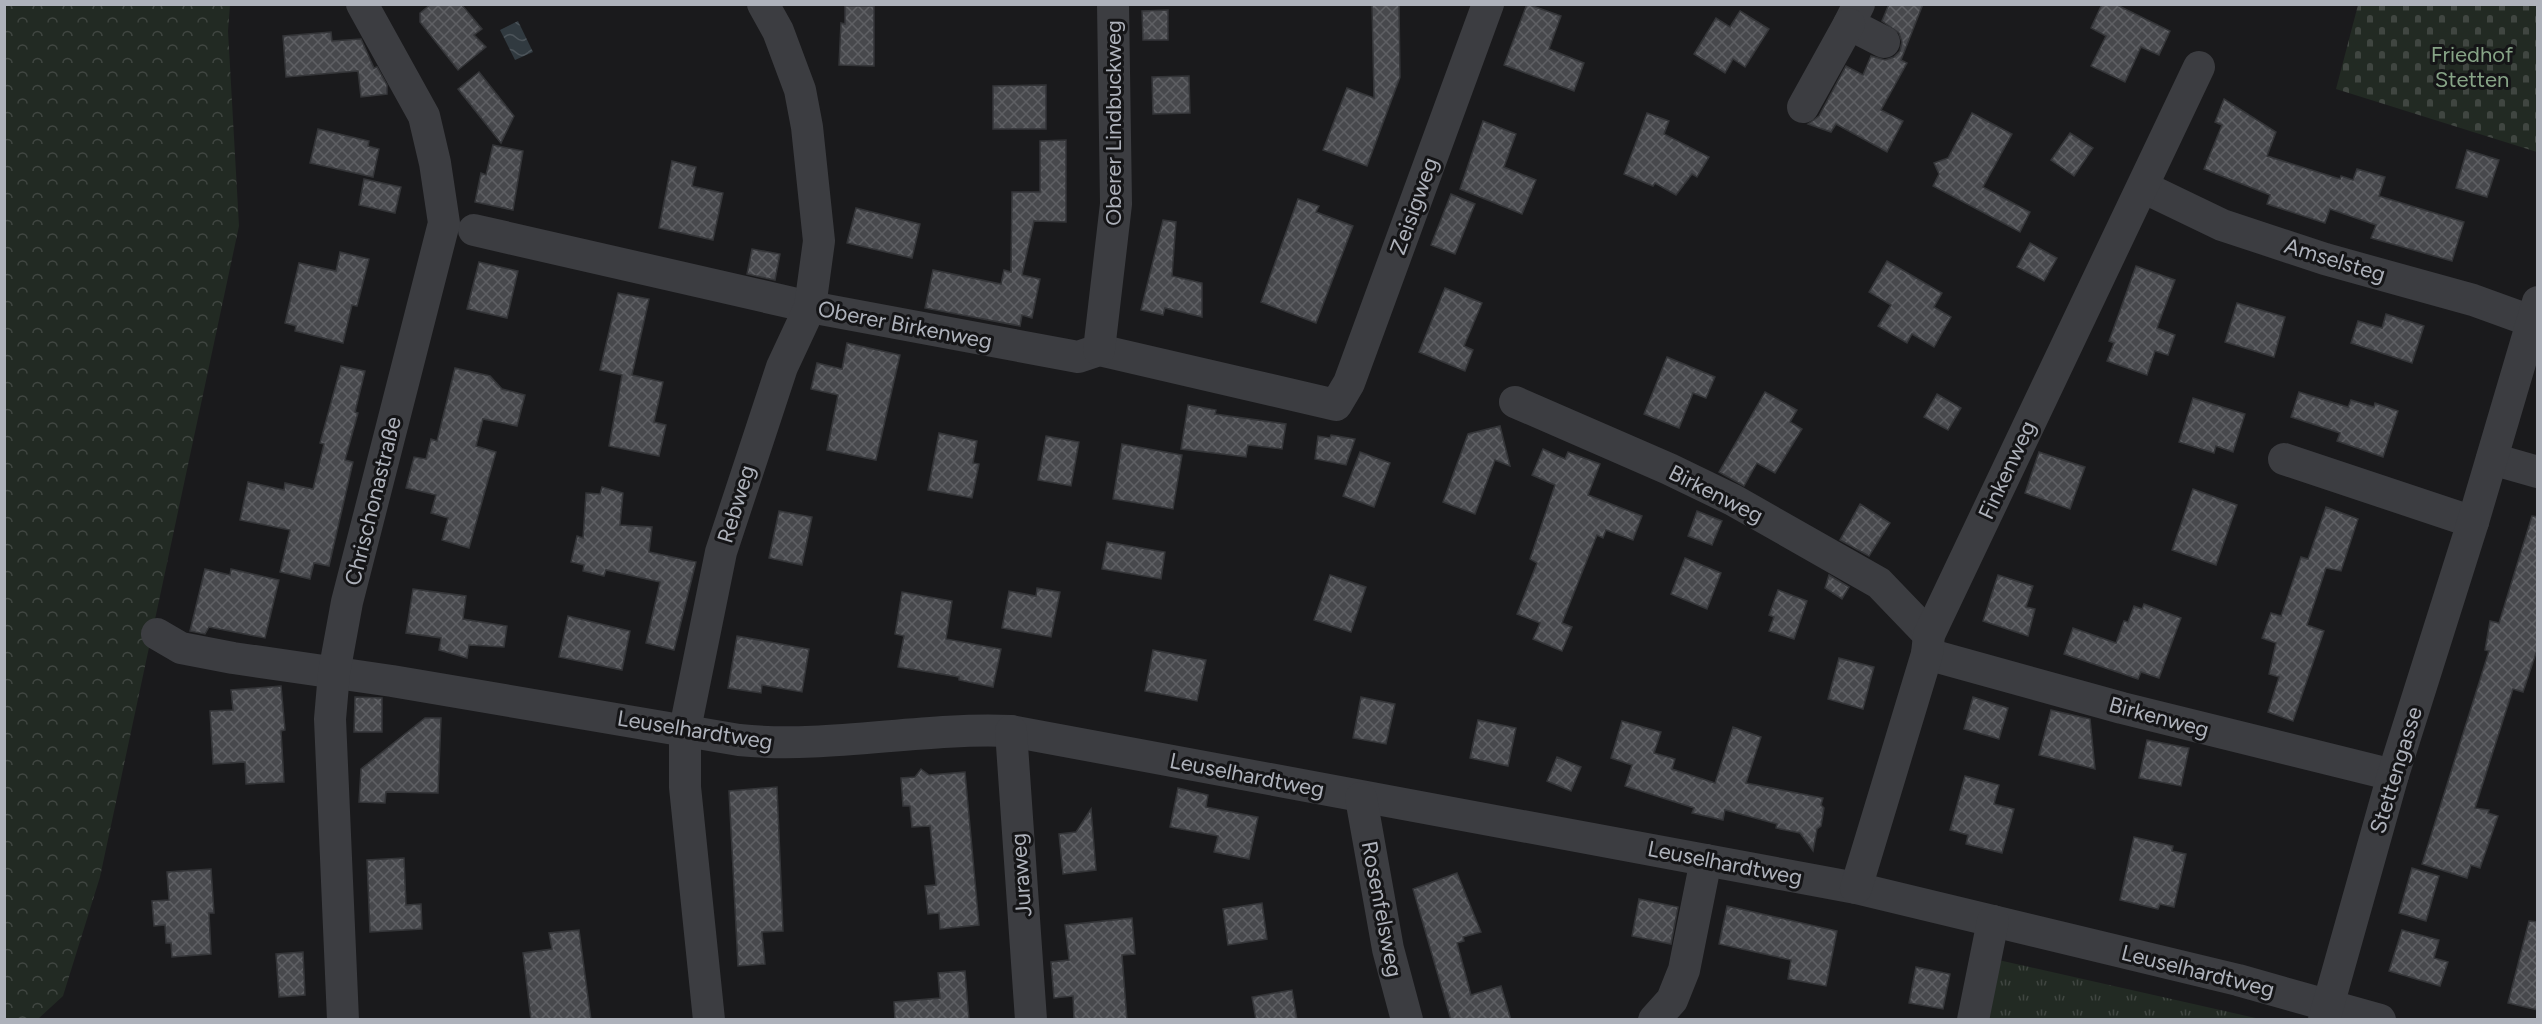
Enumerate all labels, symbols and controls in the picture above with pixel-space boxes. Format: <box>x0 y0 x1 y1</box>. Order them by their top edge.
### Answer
street label: Oberer Lindbuckweg <box>1100 20 1127 226</box>
park label: Friedhof Stetten <box>2431 41 2514 93</box>
street label: Zeisigweg <box>1384 154 1444 258</box>
street label: Amselsteg <box>2281 232 2389 288</box>
street label: Oberer Birkenweg <box>816 295 994 355</box>
street label: Chrischonastraße <box>339 414 407 588</box>
street label: Finkenweg <box>1972 416 2042 524</box>
street label: Birkenweg <box>1664 459 1768 529</box>
street label: Rebweg <box>711 462 761 546</box>
street label: Birkenweg <box>2106 691 2212 743</box>
street label: Stettengasse <box>2364 703 2428 837</box>
street label: Leuselhardtweg <box>615 704 775 756</box>
street label: Leuselhardtweg <box>1167 747 1327 803</box>
street label: Juraweg <box>1005 832 1037 918</box>
street label: Leuselhardtweg <box>1645 835 1805 891</box>
street label: Rosenfelsweg <box>1356 839 1408 979</box>
street label: Leuselhardtweg <box>2119 939 2277 1003</box>

